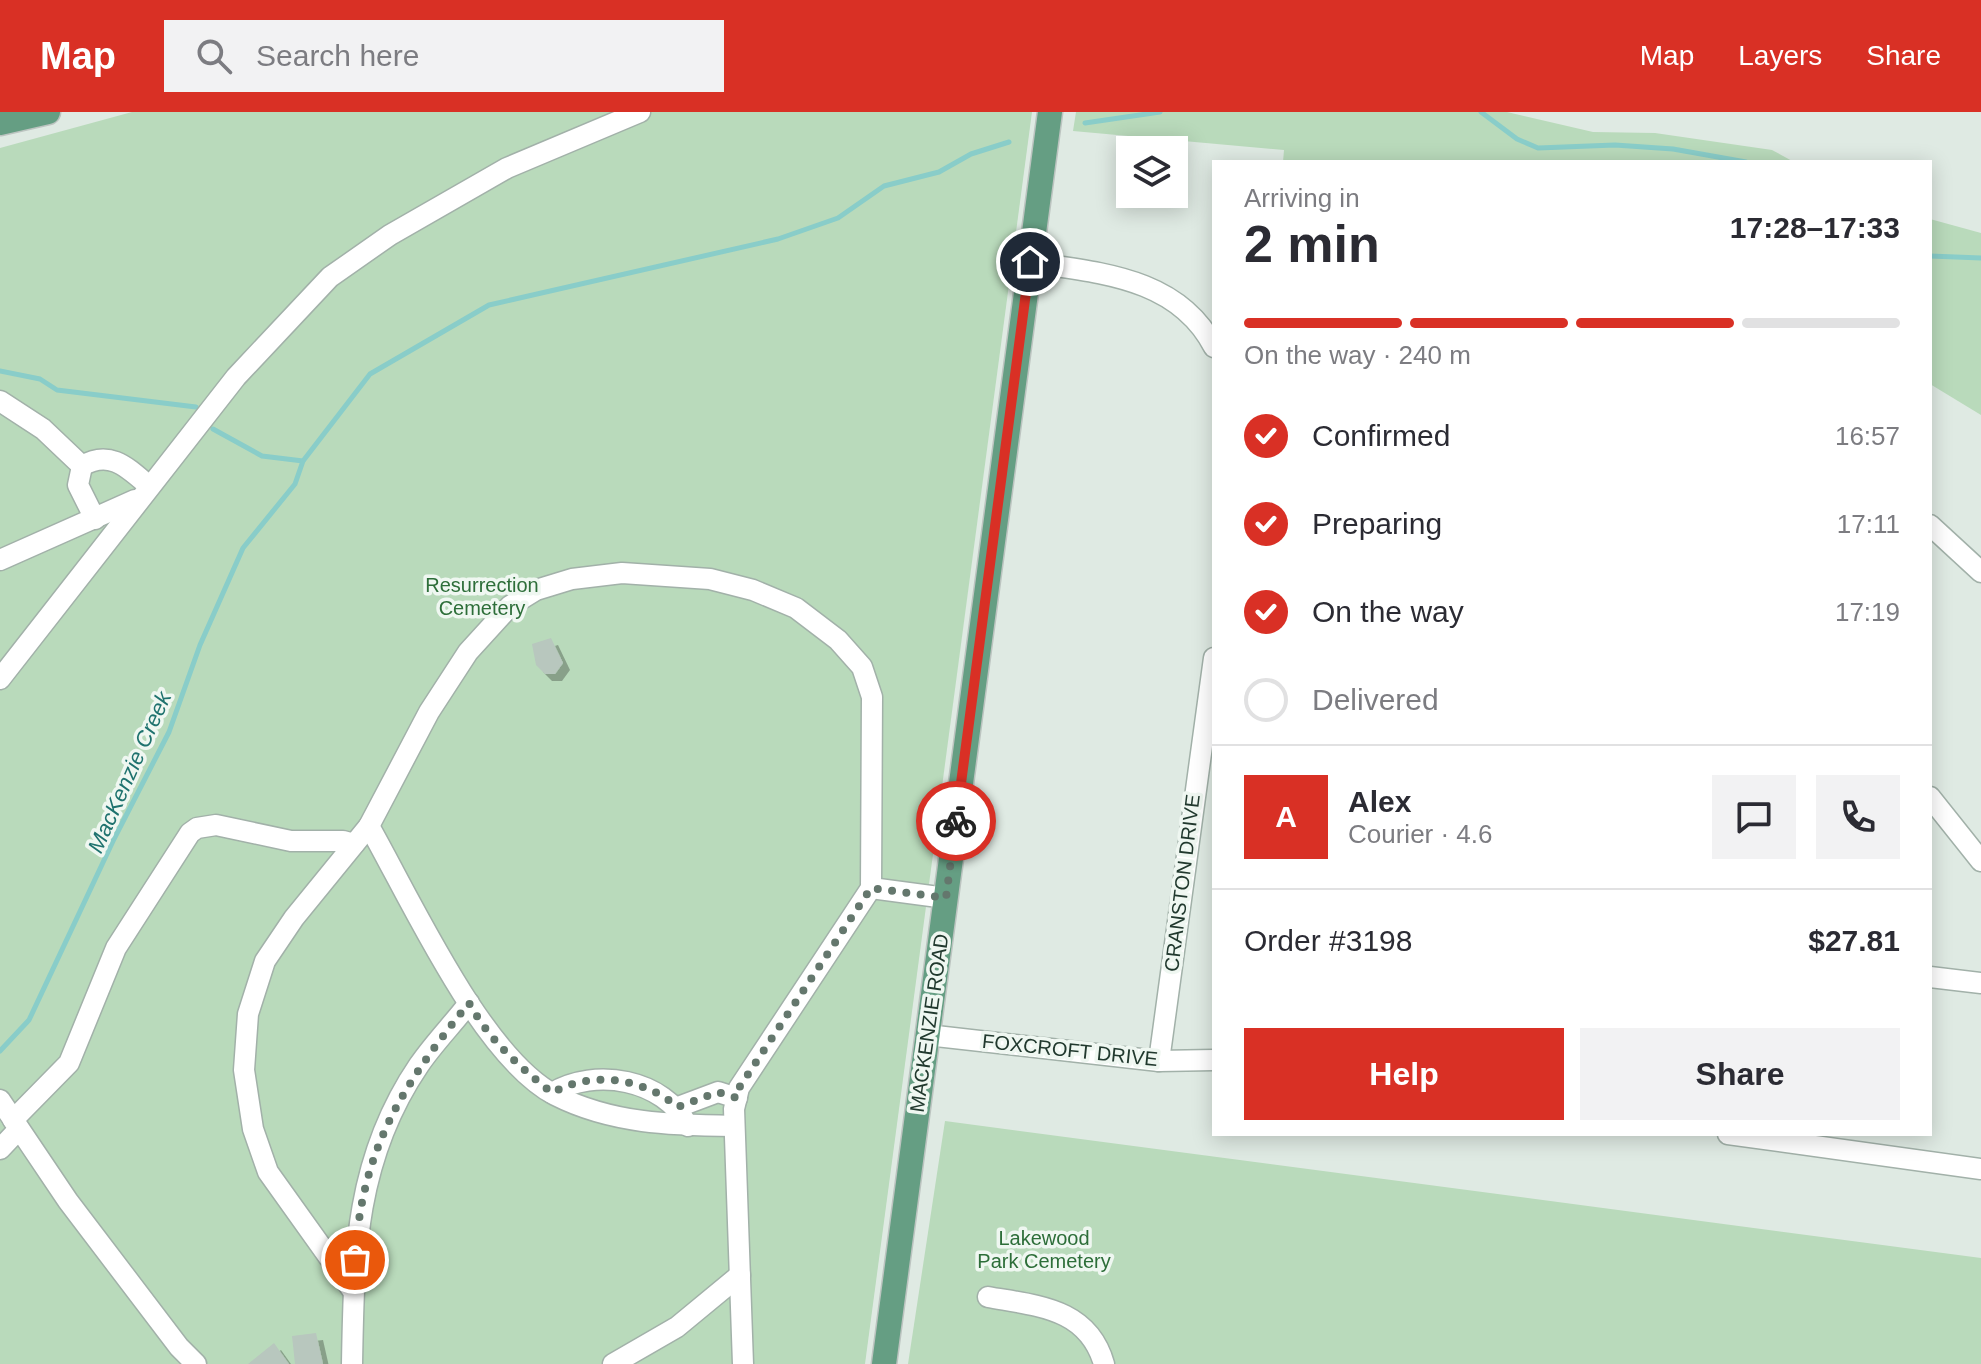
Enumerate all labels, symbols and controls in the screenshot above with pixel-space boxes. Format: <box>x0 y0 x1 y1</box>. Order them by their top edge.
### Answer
search box <box>164 20 724 92</box>
icon: search <box>192 34 236 78</box>
text: Map <box>40 35 116 77</box>
text: Search here <box>256 39 419 72</box>
text: Map <box>1640 40 1694 71</box>
text: Layers <box>1738 40 1822 71</box>
text: Share <box>1866 40 1941 71</box>
map controls <box>1116 136 1188 208</box>
button: layers <box>1116 136 1188 208</box>
text: Arriving in <box>1244 183 1360 213</box>
text: 17:28–17:33 <box>1730 211 1900 244</box>
text: 2 min <box>1244 215 1380 273</box>
pin <box>996 228 1064 296</box>
icon: home <box>1008 240 1052 284</box>
text: On the way · 240 m <box>1244 340 1471 370</box>
icon: check <box>1244 414 1288 458</box>
text: Confirmed <box>1312 419 1450 452</box>
text: 16:57 <box>1835 421 1900 451</box>
icon: check <box>1244 502 1288 546</box>
text: Preparing <box>1312 507 1442 540</box>
text: 17:11 <box>1837 509 1900 539</box>
park label: Resurrection Cemetery <box>425 574 539 619</box>
icon: check <box>1244 590 1288 634</box>
text: On the way <box>1312 595 1464 628</box>
text: 17:19 <box>1835 597 1900 627</box>
text: Delivered <box>1312 683 1439 716</box>
water label: MacKenzie Creek <box>83 687 177 857</box>
button: chat <box>1712 775 1796 859</box>
button: phone <box>1816 775 1900 859</box>
courier <box>916 781 996 861</box>
text: Alex <box>1348 785 1411 818</box>
street label: CRANSTON DRIVE <box>1160 793 1204 973</box>
icon: bike <box>934 799 978 843</box>
text: A <box>1275 800 1297 833</box>
text: Courier · 4.6 <box>1348 819 1493 849</box>
text: Order #3198 <box>1244 924 1412 957</box>
text: $27.81 <box>1808 924 1900 957</box>
street label: MACKENZIE ROAD <box>906 932 952 1114</box>
button: Help <box>1244 1028 1564 1120</box>
button: Share <box>1580 1028 1900 1120</box>
street label: FOXCROFT DRIVE <box>981 1030 1159 1070</box>
pin <box>321 1226 389 1294</box>
park label: Lakewood Park Cemetery <box>977 1227 1111 1272</box>
icon: bag <box>333 1238 377 1282</box>

